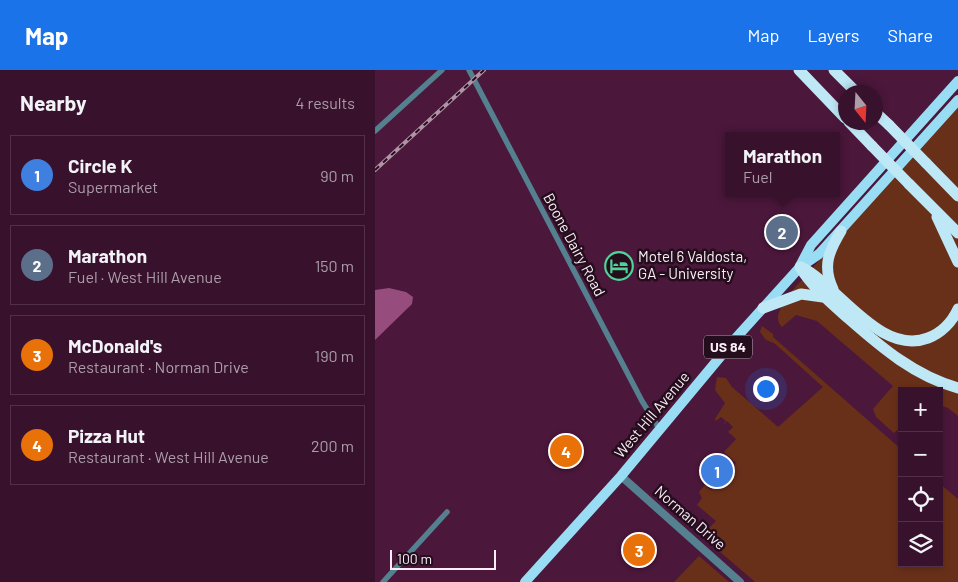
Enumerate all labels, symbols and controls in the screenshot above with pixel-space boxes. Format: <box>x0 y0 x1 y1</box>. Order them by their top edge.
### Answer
text: Map <box>25 21 68 50</box>
text: Map <box>747 24 779 46</box>
text: Layers <box>807 24 860 46</box>
text: Share <box>888 24 933 46</box>
north arrow <box>838 85 883 130</box>
text: Nearby <box>20 90 86 115</box>
text: 4 results <box>295 93 355 112</box>
popup <box>725 132 840 197</box>
text: Marathon <box>743 144 822 167</box>
text: Circle K <box>68 154 132 177</box>
text: 1 <box>34 166 40 185</box>
text: 90 m <box>320 166 354 185</box>
text: Fuel <box>743 167 773 186</box>
text: Supermarket <box>68 177 158 196</box>
street label: Boone Dairy Road <box>540 190 610 299</box>
pin: 2 <box>766 213 798 251</box>
text: Marathon <box>68 244 147 267</box>
place label: Motel 6 Valdosta, GA - University <box>638 247 747 282</box>
hotel icon: Motel 6 Valdosta, GA - University <box>604 251 634 281</box>
text: 2 <box>33 256 41 275</box>
text: 150 m <box>315 256 354 275</box>
text: Fuel · West Hill Avenue <box>68 267 222 286</box>
text: McDonald's <box>68 334 162 357</box>
road number: US 84 <box>704 336 752 358</box>
text: 3 <box>33 346 41 365</box>
text: 190 m <box>315 346 354 365</box>
text: Restaurant · Norman Drive <box>68 357 249 376</box>
street label: West Hill Avenue <box>610 368 693 461</box>
your location <box>753 376 779 402</box>
map controls <box>898 387 943 567</box>
button: + <box>898 387 943 432</box>
text: Pizza Hut <box>68 424 145 447</box>
pin: 4 <box>550 432 582 470</box>
button: − <box>898 432 943 477</box>
text: 4 <box>32 436 42 455</box>
text: 200 m <box>311 436 354 455</box>
text: Restaurant · West Hill Avenue <box>68 447 269 466</box>
pin: 1 <box>701 452 733 490</box>
button: locate <box>898 477 943 522</box>
street label: Norman Drive <box>651 481 730 553</box>
button: layers <box>898 522 943 567</box>
pin: 3 <box>623 531 655 569</box>
scale bar <box>390 547 496 570</box>
text: 100 m <box>397 550 432 567</box>

